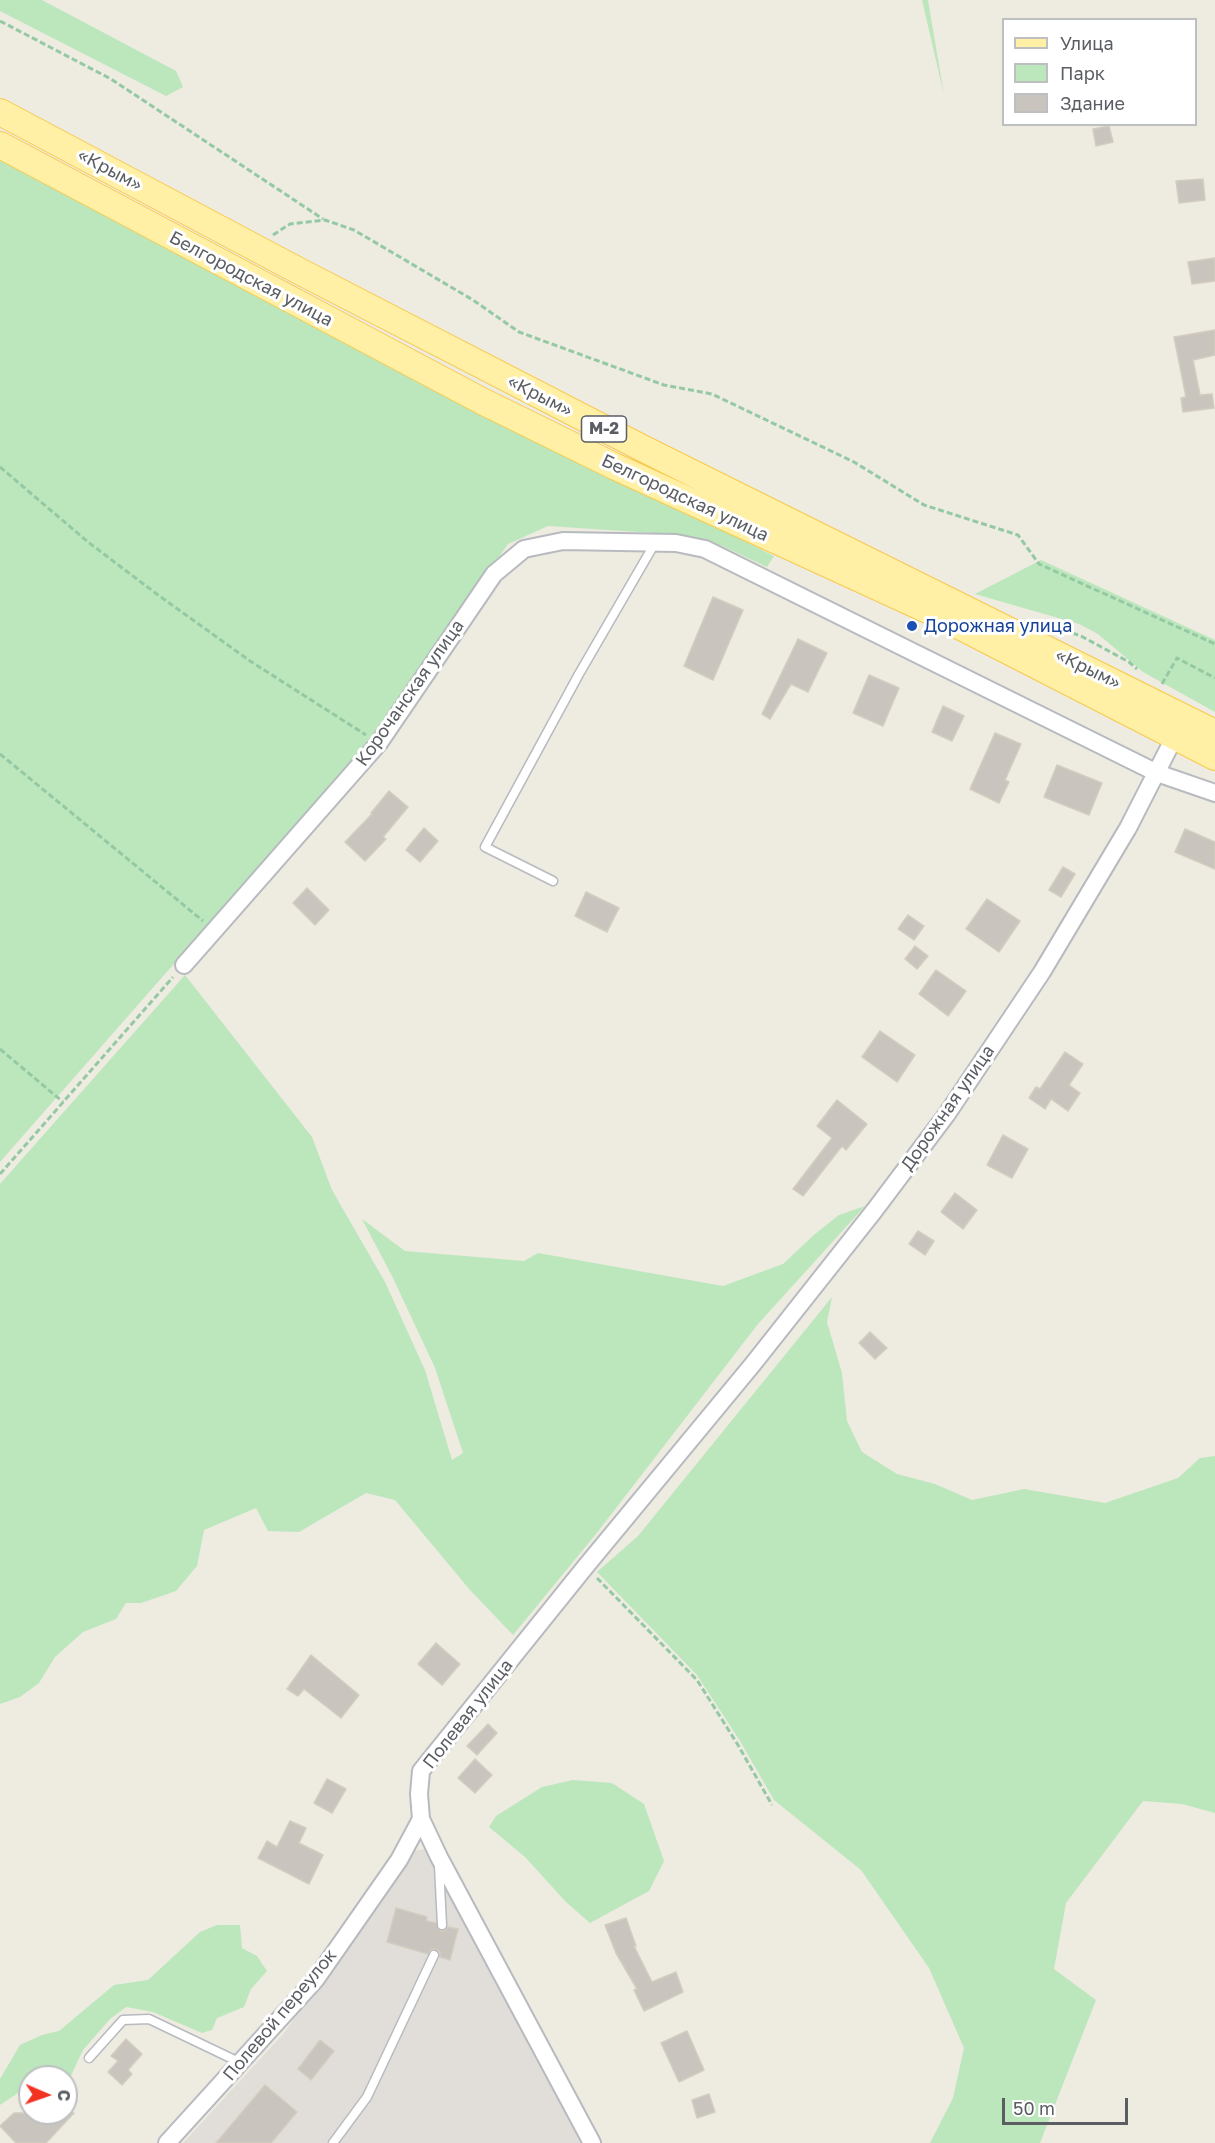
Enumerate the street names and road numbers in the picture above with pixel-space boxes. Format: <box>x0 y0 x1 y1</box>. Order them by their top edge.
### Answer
street label: «Крым» <box>74 144 146 196</box>
street label: Белгородская улица <box>166 227 336 331</box>
street label: «Крым» <box>504 371 576 421</box>
road number: М-2 <box>582 416 626 442</box>
street label: Белгородская улица <box>598 450 772 546</box>
street label: Корочанская улица <box>351 616 469 770</box>
street label: «Крым» <box>1052 644 1124 694</box>
street label: Дорожная улица <box>897 1041 999 1175</box>
street label: Полевая улица <box>419 1655 517 1773</box>
street label: Полевой переулок <box>219 1945 341 2085</box>

